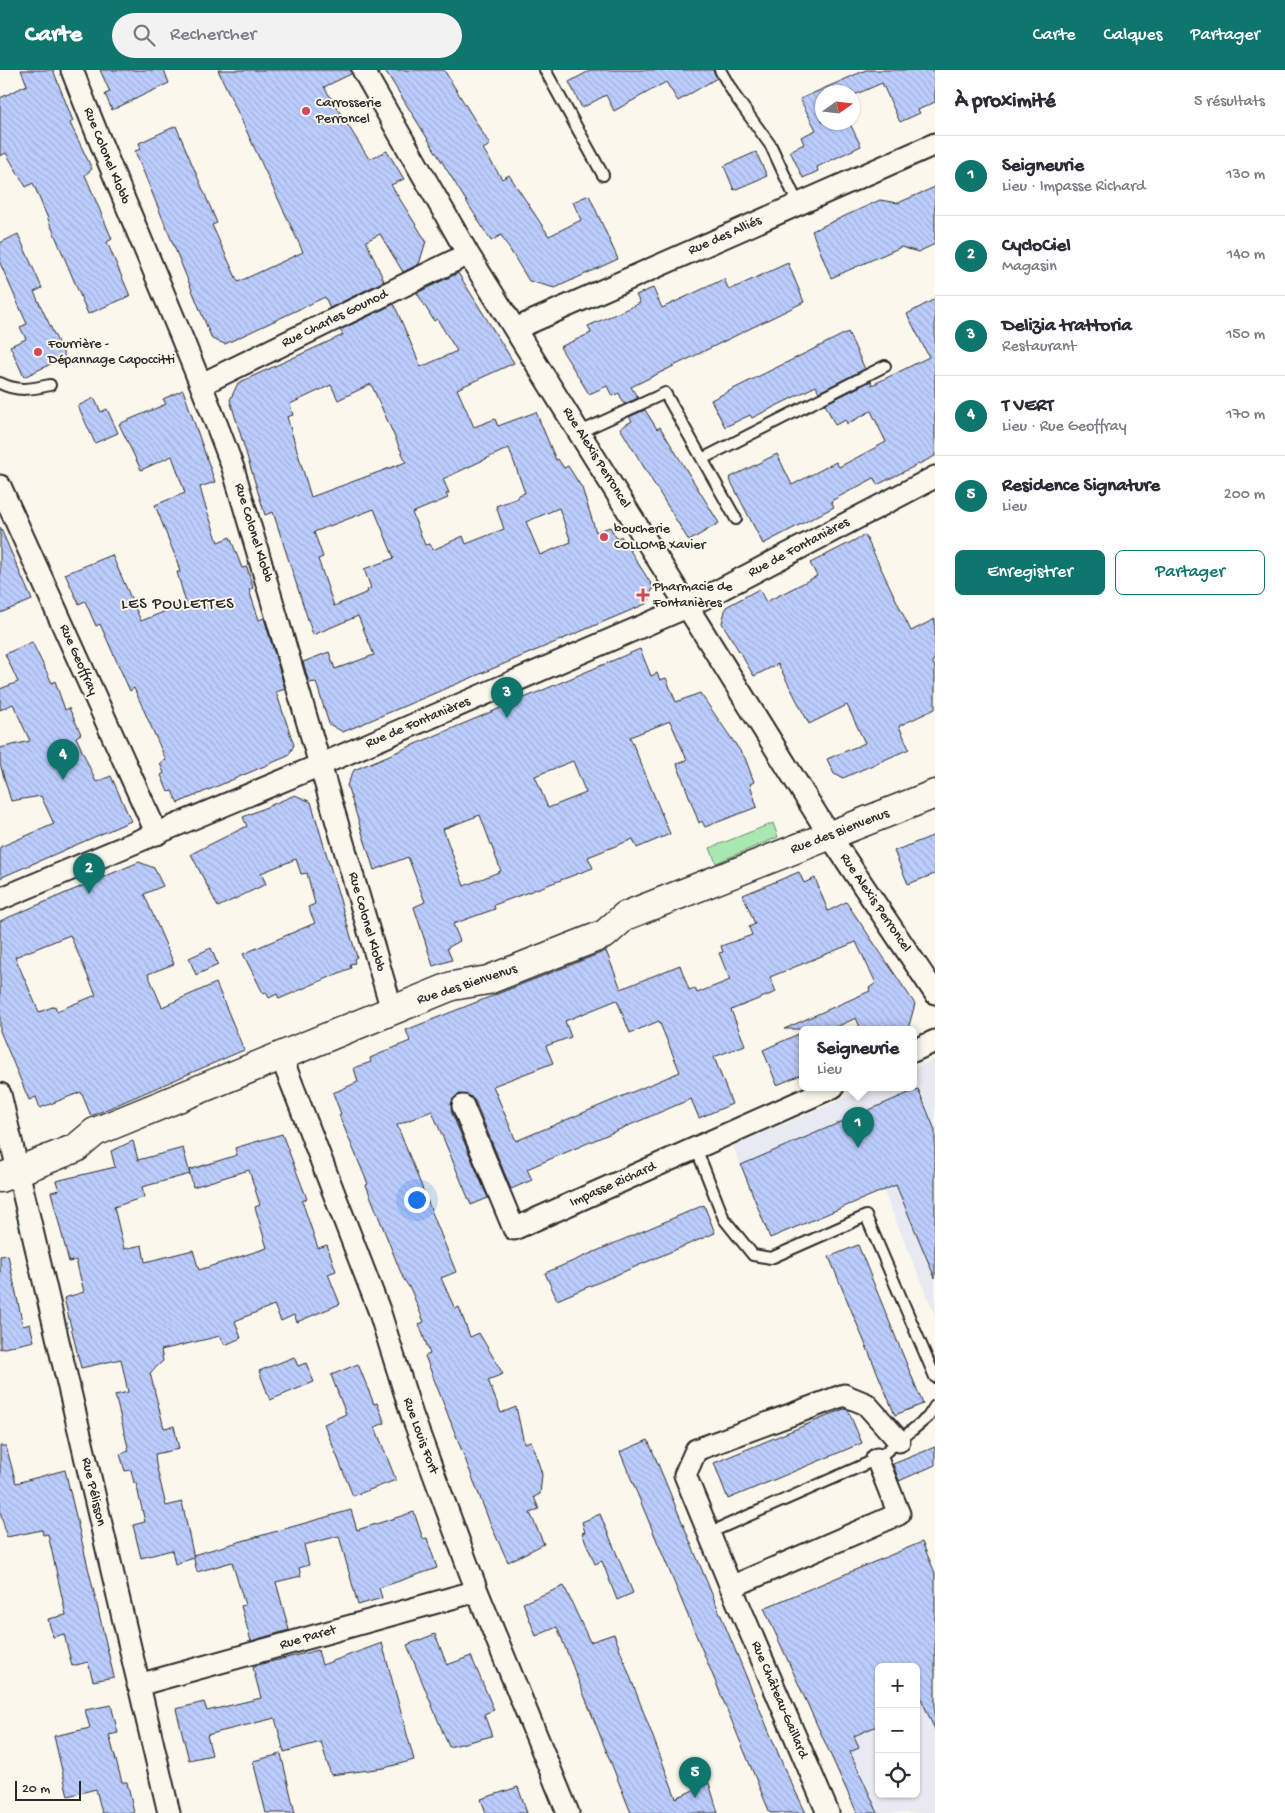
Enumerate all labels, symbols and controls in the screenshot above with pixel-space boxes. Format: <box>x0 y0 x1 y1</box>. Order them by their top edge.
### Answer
search box <box>112 13 462 58</box>
text: Carte <box>25 21 82 50</box>
icon: search <box>130 21 158 49</box>
text: Rechercher <box>170 24 256 47</box>
text: Carte <box>1033 25 1076 46</box>
text: Calques <box>1104 25 1162 46</box>
text: Partager <box>1190 25 1260 46</box>
north arrow <box>815 85 860 130</box>
text: À proximité <box>955 90 1056 115</box>
text: 5 résultats <box>1194 93 1265 112</box>
place label: Carrosserie Perroncel <box>315 95 382 128</box>
street label: Rue Colonel Klobb <box>79 105 133 207</box>
marker: Carrosserie Perroncel <box>300 105 312 117</box>
text: Seigneurie <box>1002 155 1084 178</box>
text: 1 <box>968 166 974 185</box>
text: 130 m <box>1226 166 1265 185</box>
text: Lieu · Impasse Richard <box>1002 178 1145 197</box>
street label: Rue des Alliés <box>686 212 765 260</box>
text: CycloCiel <box>1002 235 1071 258</box>
text: 2 <box>967 246 975 265</box>
text: 140 m <box>1227 246 1265 265</box>
text: Magasin <box>1002 258 1057 277</box>
street label: Rue Charles Gounod <box>279 285 392 352</box>
text: Delizia trattoria <box>1002 315 1132 338</box>
text: 3 <box>967 326 975 345</box>
text: 150 m <box>1226 326 1265 345</box>
place label: Fourrière - Dépannage Capoccitti <box>47 336 175 369</box>
text: Restaurant <box>1002 338 1076 357</box>
marker: Fourrière - Dépannage Capoccitti <box>32 346 44 358</box>
text: T VERT <box>1002 395 1053 418</box>
street label: Rue Alexis Perroncel <box>558 404 634 512</box>
text: 4 <box>967 406 975 425</box>
text: 170 m <box>1226 406 1265 425</box>
text: Lieu · Rue Geoffray <box>1002 418 1127 437</box>
text: Residence Signature <box>1002 475 1160 498</box>
street label: Rue Colonel Klobb <box>230 481 276 585</box>
text: 5 <box>967 486 975 505</box>
text: 200 m <box>1224 486 1265 505</box>
text: Lieu <box>1002 498 1027 517</box>
street label: Rue de Fontanières <box>746 514 853 582</box>
place label: boucherie COLLOMB Xavier <box>614 521 707 554</box>
marker: boucherie COLLOMB Xavier <box>598 531 610 543</box>
button: Enregistrer <box>955 550 1105 595</box>
button: Partager <box>1115 550 1265 595</box>
place label: Pharmacie de Fontanières <box>652 579 733 612</box>
marker: Pharmacie de Fontanières <box>637 589 649 601</box>
district label: LES POULETTES <box>121 596 235 615</box>
street label: Rue Geoffray <box>55 622 101 698</box>
pin: 3 <box>491 677 523 718</box>
street label: Rue de Fontanières <box>363 693 474 753</box>
pin: 4 <box>47 739 79 780</box>
street label: Rue des Bienvenus <box>788 805 892 859</box>
street label: Rue Alexis Perroncel <box>836 850 914 956</box>
pin: 2 <box>73 853 105 894</box>
street label: Rue Colonel Klobb <box>344 870 389 974</box>
street label: Rue des Bienvenus <box>415 961 520 1009</box>
popup <box>799 1026 917 1091</box>
text: Seigneurie <box>817 1038 899 1061</box>
text: Lieu <box>817 1061 842 1080</box>
pin: 1 <box>842 1107 874 1148</box>
street label: Impasse Richard <box>567 1158 660 1212</box>
your location <box>404 1187 430 1213</box>
street label: Rue Louis Fort <box>398 1395 442 1478</box>
street label: Rue Pélisson <box>77 1456 109 1528</box>
street label: Rue Paret <box>278 1622 339 1654</box>
street label: Rue Château-Gaillard <box>747 1639 812 1763</box>
map controls <box>875 1663 920 1798</box>
button: + <box>875 1663 920 1708</box>
button: − <box>875 1708 920 1753</box>
button: locate <box>875 1753 920 1798</box>
pin: 5 <box>679 1757 711 1798</box>
scale bar <box>15 1778 81 1801</box>
text: 20 m <box>22 1781 50 1798</box>

